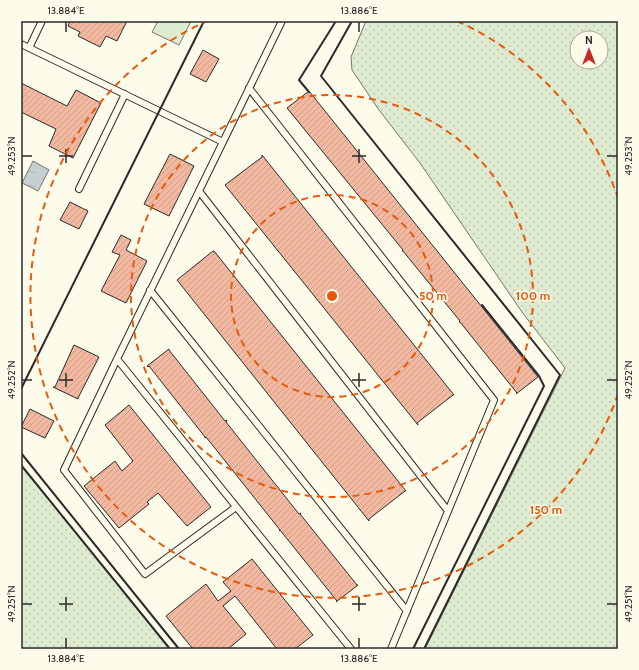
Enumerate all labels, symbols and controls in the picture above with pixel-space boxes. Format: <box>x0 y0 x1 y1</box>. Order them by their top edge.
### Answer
text: 13.884°E <box>48 4 85 17</box>
text: 13.886°E <box>341 4 378 17</box>
north arrow <box>569 30 609 70</box>
text: N <box>585 33 593 47</box>
text: 49.253°N <box>5 136 18 176</box>
text: 49.253°N <box>622 136 635 176</box>
text: 50 m <box>419 288 447 303</box>
text: 100 m <box>516 288 550 303</box>
centre of rings <box>325 289 339 303</box>
text: 49.252°N <box>5 360 18 400</box>
text: 49.252°N <box>622 360 635 400</box>
text: 150 m <box>530 502 562 517</box>
text: 49.251°N <box>5 585 18 623</box>
text: 49.251°N <box>622 585 635 623</box>
text: 13.884°E <box>48 652 85 665</box>
text: 13.886°E <box>341 652 378 665</box>

